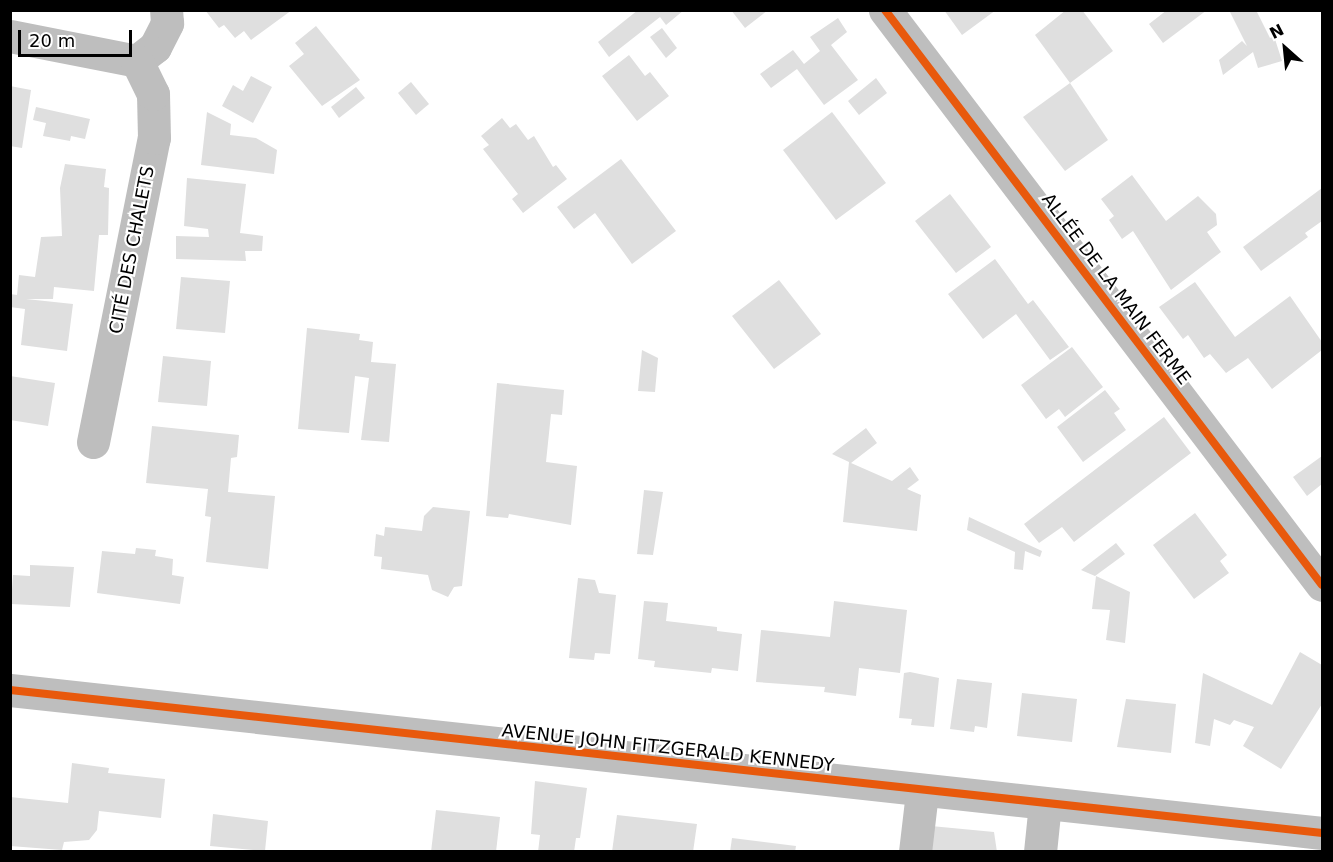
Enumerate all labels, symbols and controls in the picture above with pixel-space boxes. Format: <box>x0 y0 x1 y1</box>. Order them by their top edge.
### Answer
scale bar <box>21 18 135 56</box>
north arrow <box>1255 18 1315 78</box>
text: N <box>1266 20 1287 43</box>
text: 20 m <box>29 30 75 51</box>
street label: CITÉ DES CHALETS <box>105 164 159 336</box>
street label: ALLÉE DE LA MAIN FERME <box>1037 189 1195 389</box>
street label: AVENUE JOHN FITZGERALD KENNEDY <box>501 720 835 776</box>

